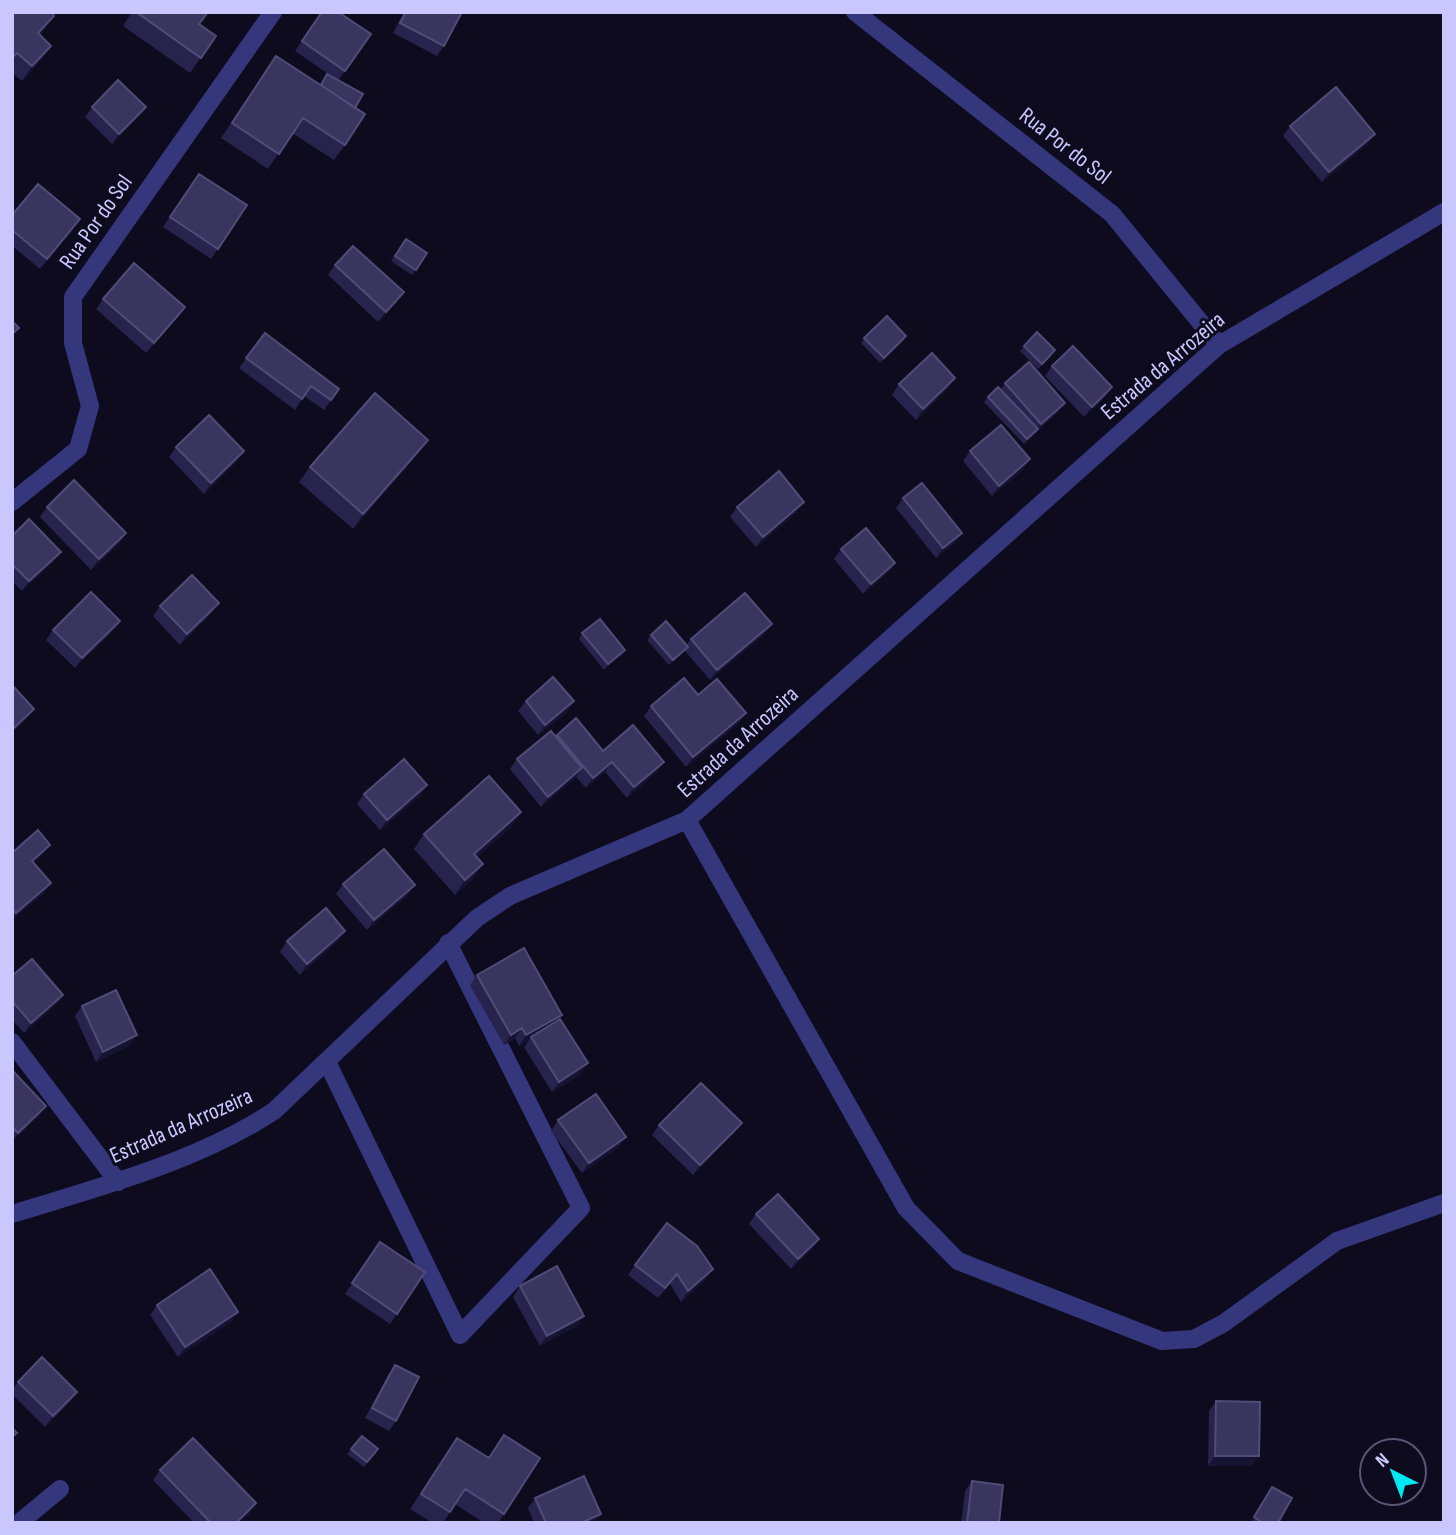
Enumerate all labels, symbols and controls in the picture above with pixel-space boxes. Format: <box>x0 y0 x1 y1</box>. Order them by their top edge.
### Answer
street label: Rua Por do Sol <box>1014 101 1116 191</box>
street label: Rua Por do Sol <box>53 169 139 275</box>
street label: Estrada da Arrozeira <box>1095 306 1231 426</box>
street label: Estrada da Arrozeira <box>672 680 804 804</box>
street label: Estrada da Arrozeira <box>105 1082 257 1170</box>
north arrow <box>1358 1437 1428 1507</box>
text: N <box>1371 1449 1394 1472</box>

